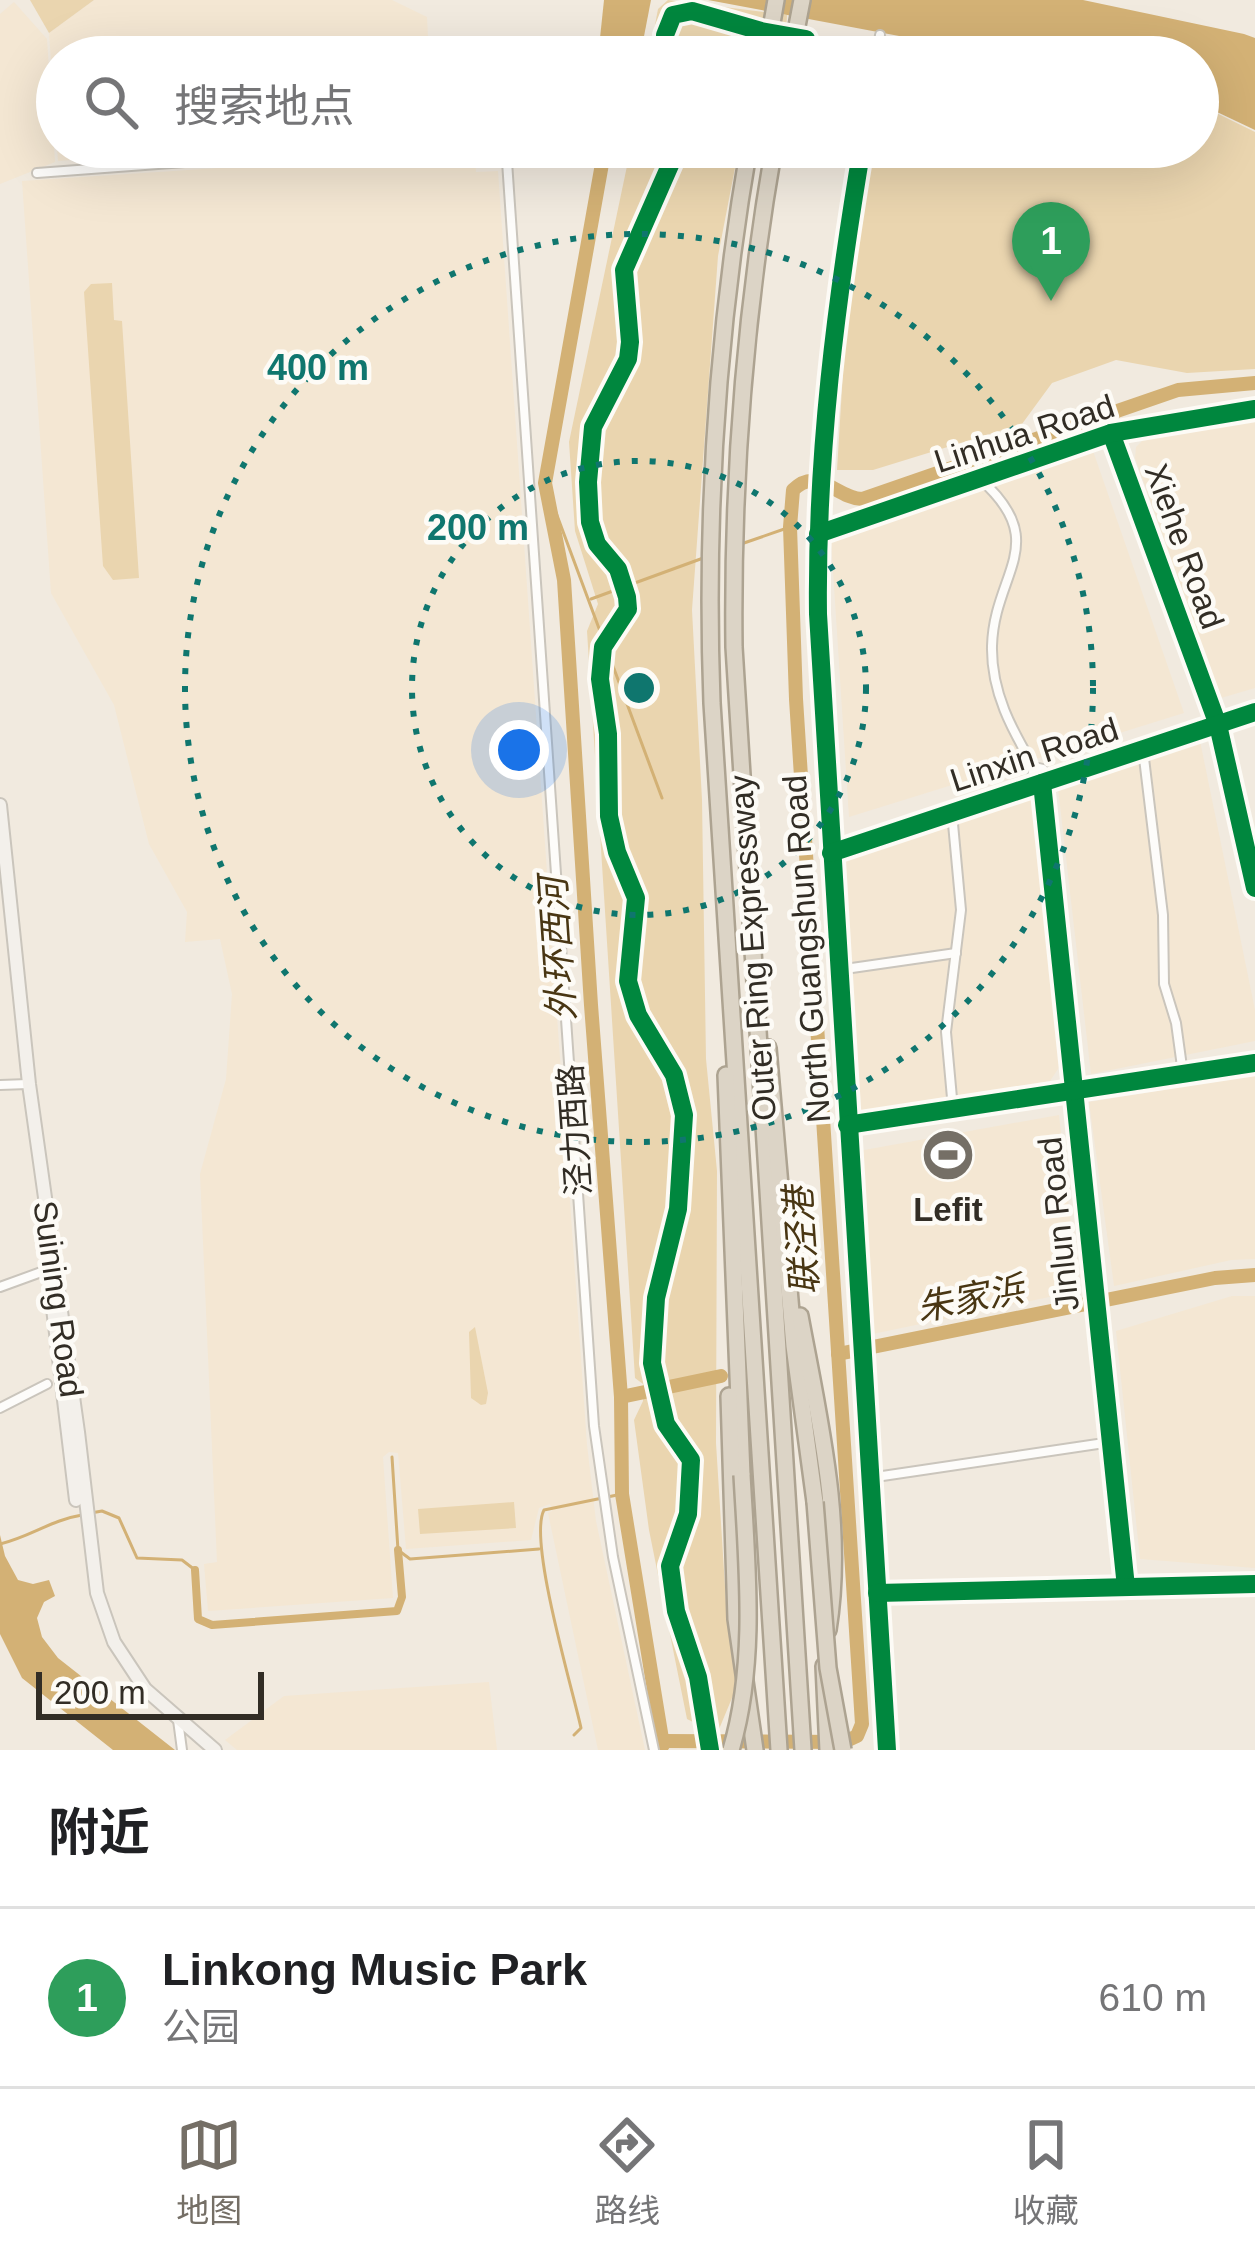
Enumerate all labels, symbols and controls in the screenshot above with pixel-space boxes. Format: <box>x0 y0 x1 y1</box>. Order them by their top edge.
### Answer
search box <box>36 36 1219 168</box>
icon: search <box>78 69 144 135</box>
text: 搜索地点 <box>174 81 354 132</box>
pin: 1 <box>1012 202 1090 301</box>
text: 400 m <box>267 347 369 388</box>
street label: Linhua Road <box>929 387 1119 480</box>
street label: Xiehe Road <box>1138 459 1231 634</box>
text: 200 m <box>427 507 529 548</box>
centre of rings <box>618 667 660 709</box>
street label: Linxin Road <box>946 710 1123 799</box>
your location <box>489 720 549 780</box>
street label: Outer Ring Expressway <box>722 773 783 1122</box>
street label: North Guangshun Road <box>776 774 837 1124</box>
water label: 外环西河 <box>532 870 583 1022</box>
street label: 泾力西路 <box>551 1063 598 1197</box>
sports icon: Lefit <box>920 1127 976 1183</box>
street label: Jinlun Road <box>1031 1135 1086 1313</box>
water label: 联泾港 <box>777 1181 826 1296</box>
place label: Lefit <box>913 1191 983 1228</box>
street label: Suining Road <box>26 1198 91 1400</box>
water label: 朱家浜 <box>913 1267 1030 1329</box>
scale bar <box>36 1666 264 1719</box>
text: 200 m <box>54 1674 146 1711</box>
text: 附近 <box>48 1804 150 1861</box>
text: Linkong Music Park <box>162 1944 587 1995</box>
text: 1 <box>76 1976 98 2019</box>
text: 610 m <box>1099 1976 1207 2019</box>
text: 公园 <box>162 2006 240 2049</box>
tab: 地图 <box>176 2112 242 2232</box>
tab: 路线 <box>594 2112 660 2232</box>
tab: 收藏 <box>1013 2112 1079 2232</box>

